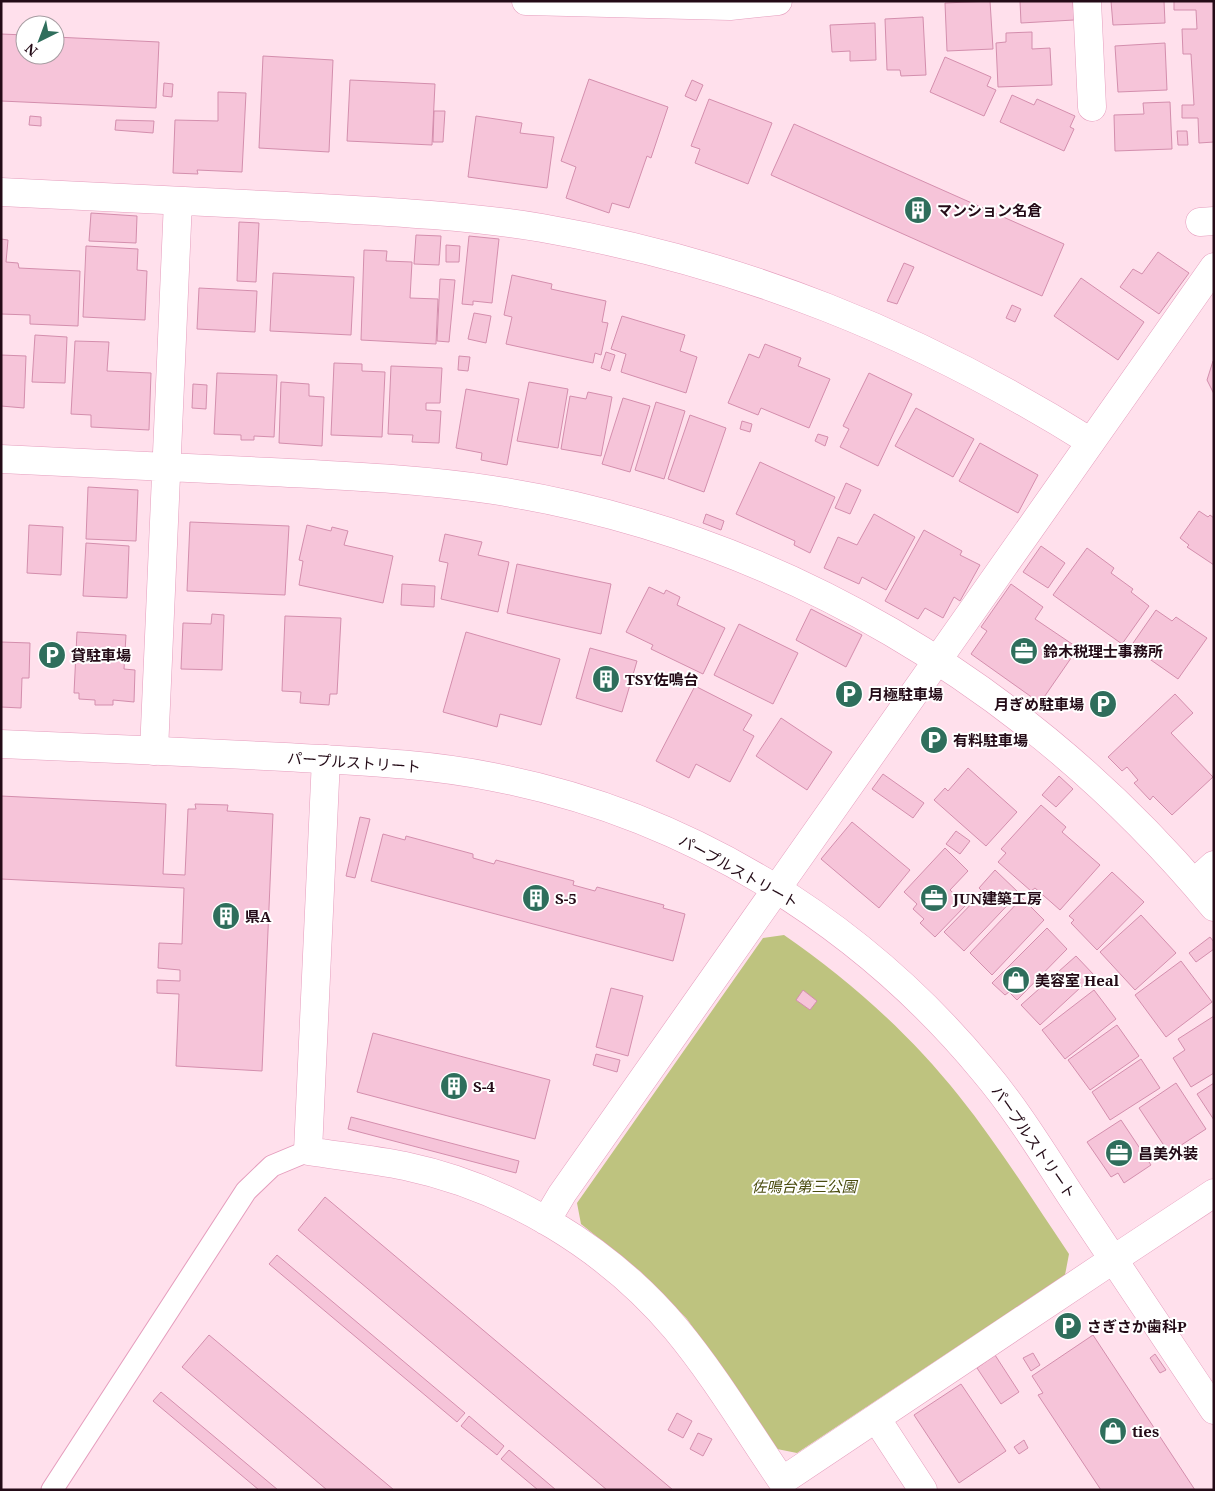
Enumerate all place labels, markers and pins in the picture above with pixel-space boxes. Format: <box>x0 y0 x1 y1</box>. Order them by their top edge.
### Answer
building icon: マンション名倉 <box>903 195 933 225</box>
place label: マンション名倉 <box>937 200 1042 220</box>
office icon: 鈴木税理士事務所 <box>1009 636 1039 666</box>
parking icon: 貸駐車場 <box>37 640 67 670</box>
place label: 鈴木税理士事務所 <box>1043 641 1163 661</box>
place label: 貸駐車場 <box>71 645 131 665</box>
building icon: TSY佐鳴台 <box>591 664 621 694</box>
place label: TSY佐鳴台 <box>625 669 699 689</box>
parking icon: 月極駐車場 <box>834 679 864 709</box>
place label: 月極駐車場 <box>868 684 943 704</box>
parking icon: 月ぎめ駐車場 <box>1088 689 1118 719</box>
place label: 月ぎめ駐車場 <box>994 694 1084 714</box>
parking icon: 有料駐車場 <box>919 725 949 755</box>
place label: 有料駐車場 <box>953 730 1028 750</box>
building icon: S-5 <box>521 883 551 913</box>
office icon: JUN建築工房 <box>919 883 949 913</box>
place label: S-5 <box>555 888 577 908</box>
place label: JUN建築工房 <box>952 888 1042 908</box>
building icon: 県A <box>211 901 241 931</box>
place label: 県A <box>245 906 272 926</box>
shop icon: 美容室 Heal <box>1001 965 1031 995</box>
place label: 美容室 Heal <box>1035 970 1120 990</box>
building icon: S-4 <box>439 1071 469 1101</box>
place label: S-4 <box>473 1076 495 1096</box>
office icon: 昌美外装 <box>1104 1138 1134 1168</box>
place label: 昌美外装 <box>1138 1143 1198 1163</box>
parking icon: さぎさか歯科P <box>1053 1311 1083 1341</box>
place label: さぎさか歯科P <box>1087 1316 1187 1336</box>
shop icon: ties <box>1098 1416 1128 1446</box>
place label: ties <box>1132 1421 1159 1441</box>

